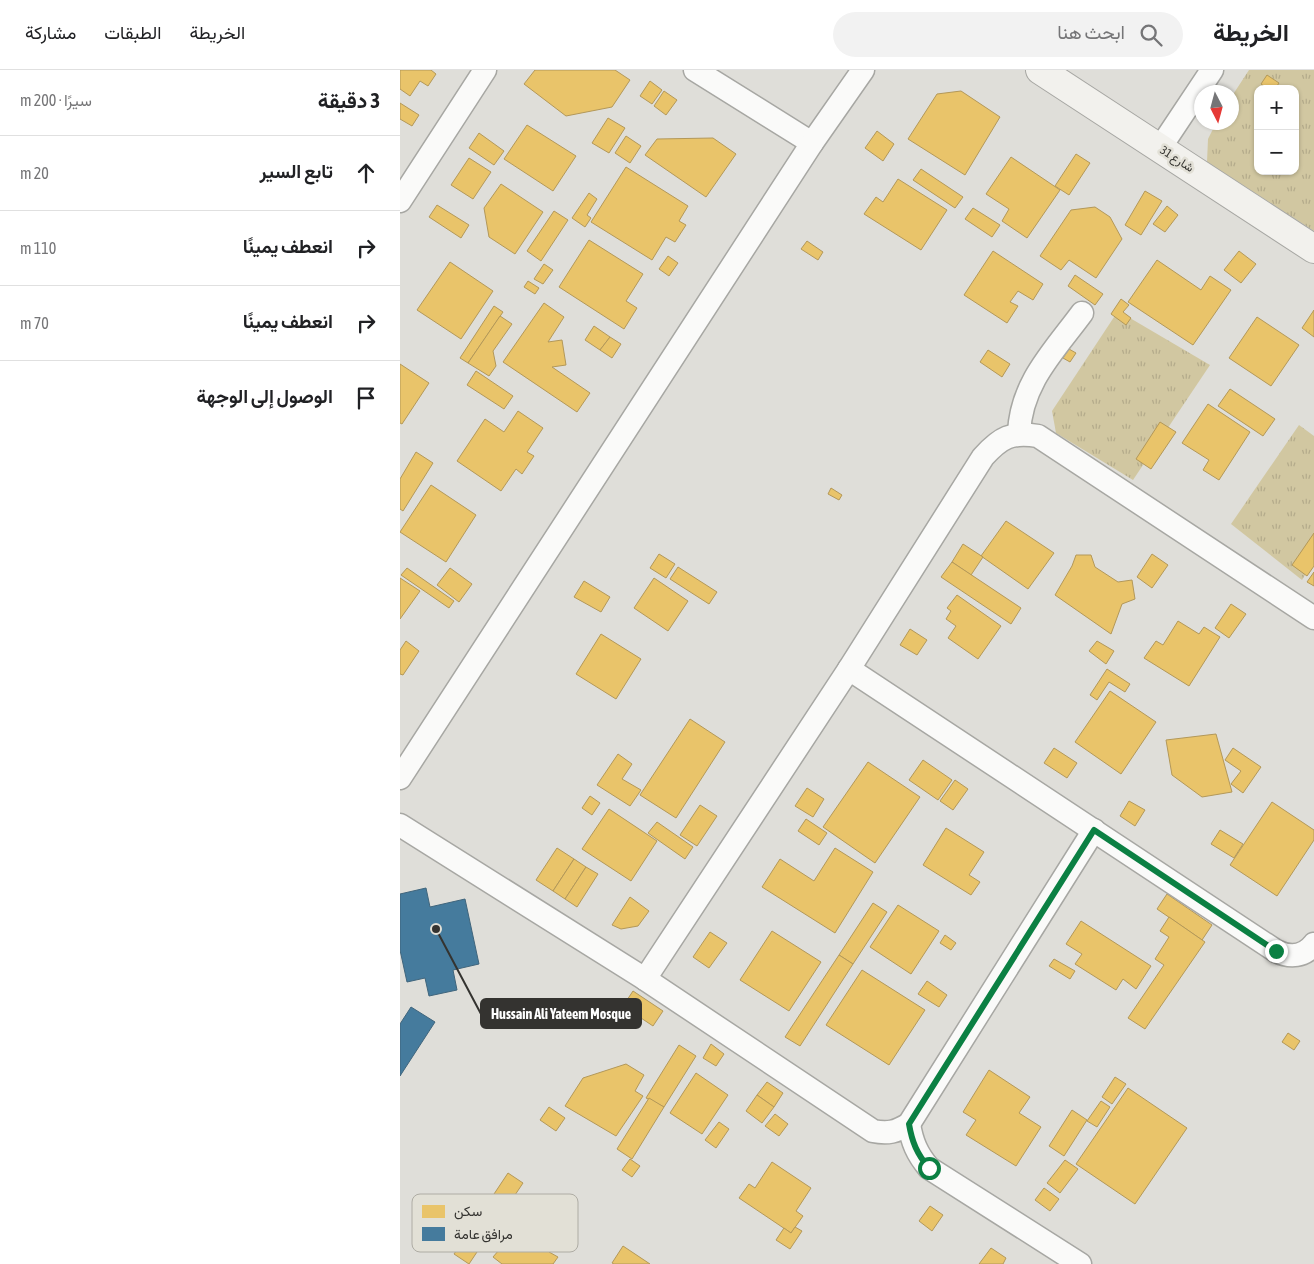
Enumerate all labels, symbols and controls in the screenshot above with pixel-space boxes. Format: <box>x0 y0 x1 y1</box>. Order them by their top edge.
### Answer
search box <box>833 12 1183 57</box>
text: الخريطة <box>1213 19 1289 46</box>
text: ابحث هنا <box>1057 21 1125 43</box>
icon: search <box>1137 21 1165 49</box>
text: مشاركة <box>25 22 76 43</box>
text: الطبقات <box>104 22 161 43</box>
text: الخريطة <box>189 22 245 43</box>
north arrow <box>1194 85 1239 130</box>
map controls <box>1254 85 1299 175</box>
button: + <box>1254 85 1299 130</box>
text: 3 دقيقة <box>318 88 380 112</box>
text: سيرًا · 200 m <box>20 91 92 109</box>
button: − <box>1254 130 1299 175</box>
street label: شارع 31 <box>1157 143 1196 177</box>
icon: ahead <box>352 159 380 187</box>
text: تابع السير <box>260 160 333 182</box>
text: 20 m <box>20 164 49 182</box>
icon: right <box>352 234 380 262</box>
text: انعطف يمينًا <box>243 235 333 257</box>
text: 110 m <box>20 239 56 257</box>
icon: right <box>352 309 380 337</box>
text: انعطف يمينًا <box>243 310 333 332</box>
text: 70 m <box>20 314 49 332</box>
icon: arrive <box>352 384 380 412</box>
text: الوصول إلى الوجهة <box>196 385 333 407</box>
route end <box>1265 940 1288 963</box>
callout: Hussain Ali Yateem Mosque <box>481 999 641 1028</box>
text: Hussain Ali Yateem Mosque <box>491 1006 631 1022</box>
route start <box>918 1157 941 1180</box>
legend <box>412 1194 578 1252</box>
text: سكن <box>454 1203 482 1220</box>
text: مرافق عامة <box>454 1226 513 1243</box>

